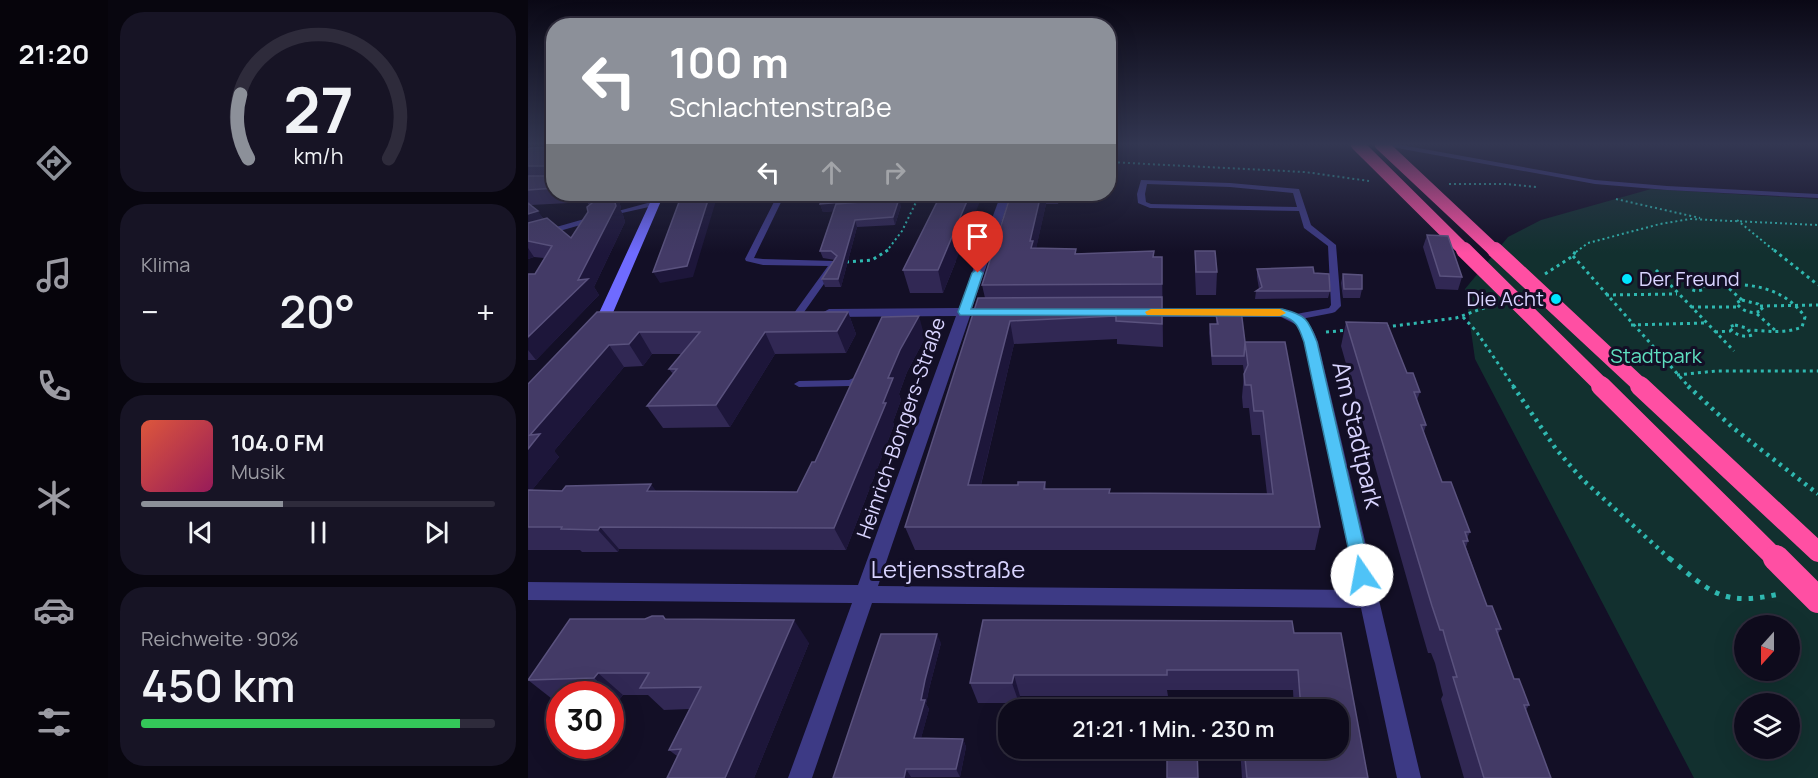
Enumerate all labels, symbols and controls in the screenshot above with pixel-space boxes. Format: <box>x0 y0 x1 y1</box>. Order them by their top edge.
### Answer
text: 100 m <box>669 33 789 91</box>
text: 21:20 <box>19 35 90 72</box>
icon: left <box>570 42 648 120</box>
text: 27 <box>283 66 353 152</box>
text: Schlachtenstraße <box>669 88 892 125</box>
text: km/h <box>293 141 343 170</box>
icon: directions <box>33 142 75 184</box>
icon: left <box>752 156 785 189</box>
icon: ahead <box>815 156 848 189</box>
icon: right <box>878 156 911 189</box>
pin <box>952 211 1003 273</box>
icon: arrive <box>961 220 994 253</box>
text: Klima <box>141 251 190 278</box>
icon: music <box>33 254 75 296</box>
place label: Der Freund <box>1639 265 1740 292</box>
marker: Der Freund <box>1620 272 1634 286</box>
text: 20° <box>280 280 355 342</box>
place label: Die Acht <box>1467 285 1544 312</box>
text: − <box>141 289 159 334</box>
text: + <box>476 289 495 334</box>
marker: Die Acht <box>1549 292 1563 306</box>
street label: Heinrich-Bongers-Straße <box>850 314 951 542</box>
park label: Stadtpark <box>1610 342 1703 369</box>
street label: Am Stadtpark <box>1326 358 1392 513</box>
icon: phone <box>33 365 75 407</box>
text: 104.0 FM <box>231 428 324 458</box>
text: Musik <box>231 458 285 485</box>
icon: climate <box>33 477 75 519</box>
icon: previous <box>184 516 217 549</box>
icon: pause <box>302 516 335 549</box>
icon: next <box>420 516 453 549</box>
position arrow <box>1330 543 1394 607</box>
street label: Letjensstraße <box>871 552 1025 585</box>
icon: car <box>33 589 75 631</box>
north arrow <box>1734 615 1800 681</box>
map controls <box>1734 615 1800 759</box>
text: Reichweite · 90% <box>141 625 299 652</box>
text: 450 km <box>141 654 296 716</box>
speed limit sign: 30 <box>546 681 624 759</box>
button: layers <box>1734 693 1800 759</box>
icon: filters <box>33 701 75 743</box>
text: 21:21 · 1 Min. · 230 m <box>1073 714 1274 744</box>

